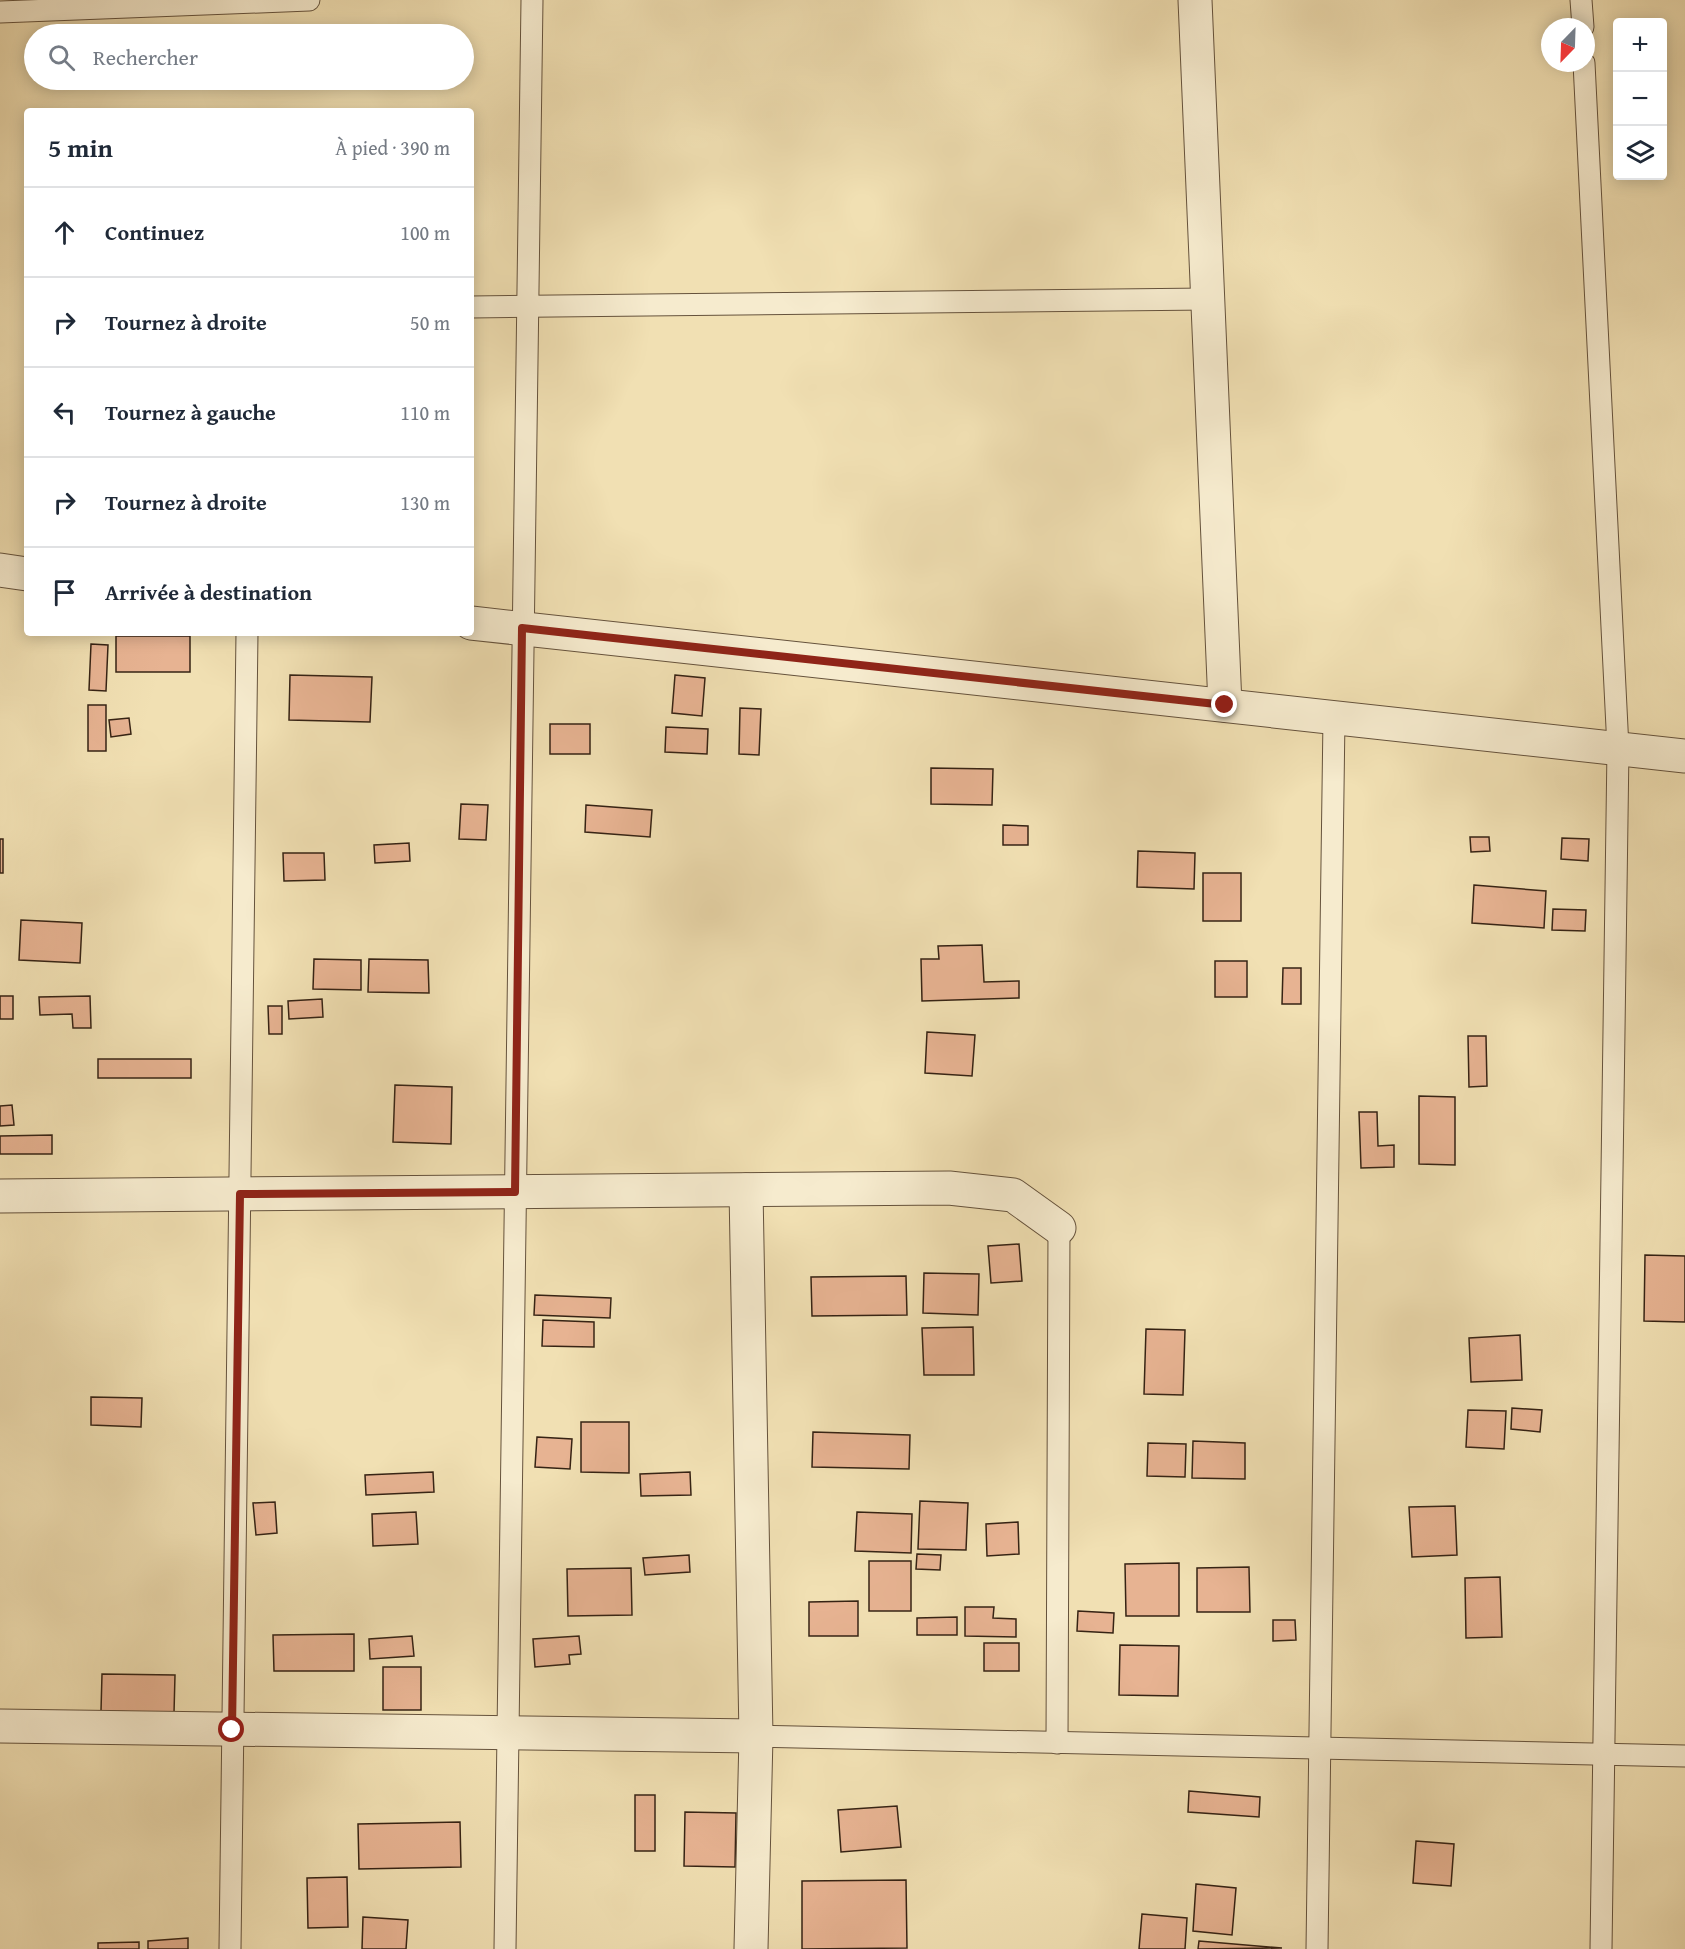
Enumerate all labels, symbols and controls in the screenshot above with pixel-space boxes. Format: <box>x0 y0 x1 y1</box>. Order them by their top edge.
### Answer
north arrow <box>1541 18 1595 72</box>
map controls <box>1613 18 1667 180</box>
button: + <box>1613 18 1667 72</box>
search box <box>24 24 474 90</box>
icon: search <box>45 41 78 74</box>
text: Rechercher <box>93 41 198 73</box>
button: − <box>1613 72 1667 126</box>
button: layers <box>1613 126 1667 180</box>
text: 5 min <box>48 128 113 167</box>
text: À pied · 390 m <box>335 133 450 162</box>
icon: ahead <box>48 216 81 249</box>
text: Continuez <box>105 216 204 248</box>
text: 100 m <box>400 218 450 247</box>
icon: right <box>48 306 81 339</box>
text: Tournez à droite <box>105 306 267 338</box>
text: 50 m <box>410 308 450 337</box>
icon: left <box>48 396 81 429</box>
text: Tournez à gauche <box>105 396 276 428</box>
text: 110 m <box>400 398 450 427</box>
icon: right <box>48 486 81 519</box>
text: Tournez à droite <box>105 486 267 518</box>
text: 130 m <box>400 488 450 517</box>
icon: arrive <box>48 576 81 609</box>
text: Arrivée à destination <box>105 576 312 608</box>
route end <box>1211 691 1237 717</box>
route start <box>218 1716 244 1742</box>

